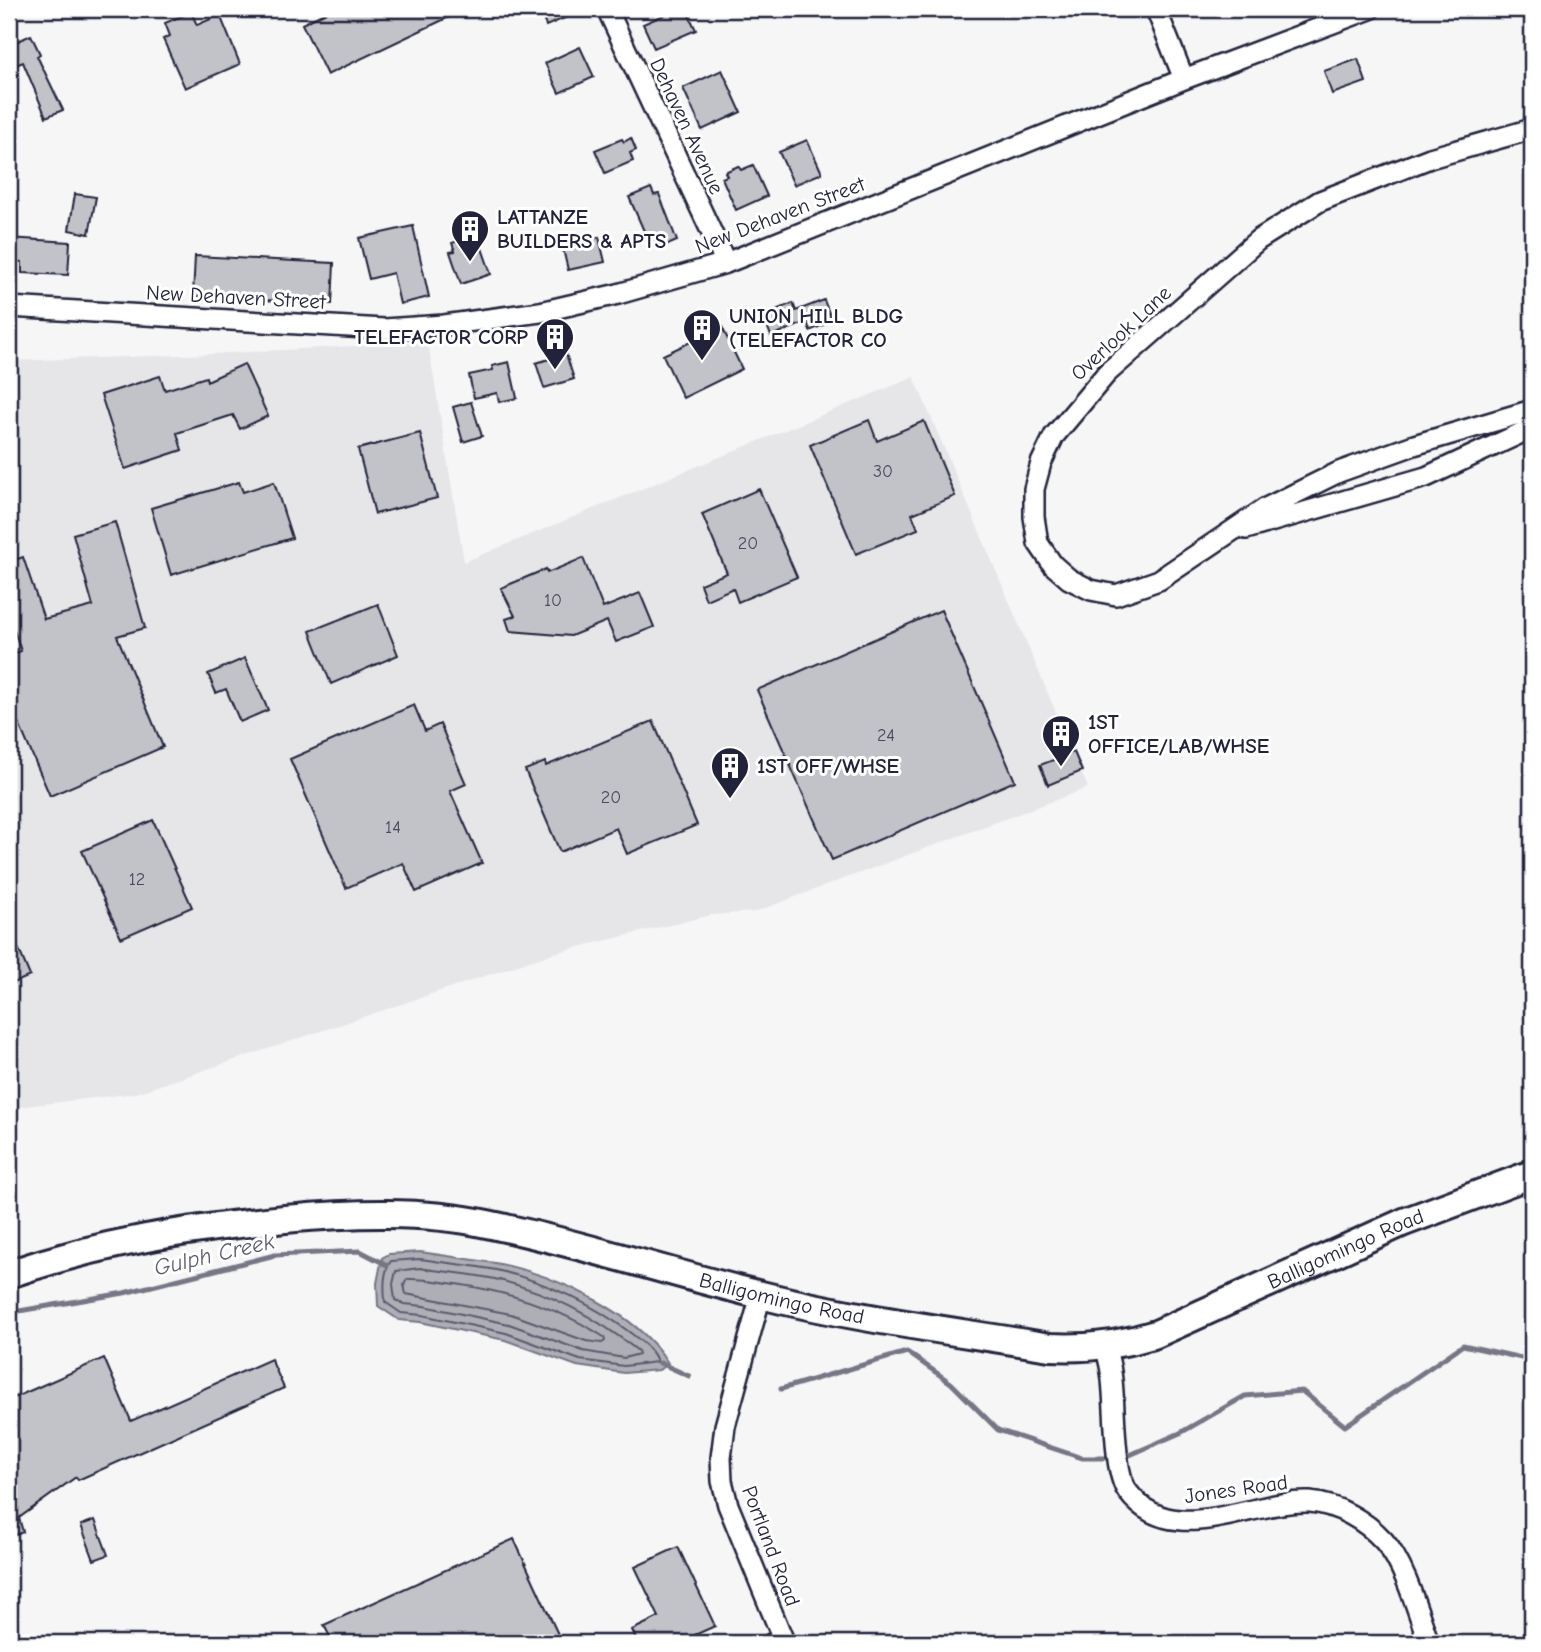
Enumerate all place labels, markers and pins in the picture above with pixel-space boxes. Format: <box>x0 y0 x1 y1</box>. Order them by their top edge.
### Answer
place label: LATTANZE BUILDERS & APTS <box>497 205 666 253</box>
building icon: LATTANZE BUILDERS & APTS <box>449 208 491 263</box>
place label: UNION HILL BLDG (TELEFACTOR CO <box>729 304 903 352</box>
building icon: UNION HILL BLDG (TELEFACTOR CO <box>681 307 723 362</box>
building icon: TELEFACTOR CORP <box>534 316 576 371</box>
place label: TELEFACTOR CORP <box>354 325 528 349</box>
place label: 1ST OFFICE/LAB/WHSE <box>1088 710 1270 758</box>
building icon: 1ST OFFICE/LAB/WHSE <box>1040 713 1082 768</box>
building icon: 1ST OFF/WHSE <box>709 745 751 800</box>
place label: 1ST OFF/WHSE <box>757 754 899 778</box>

